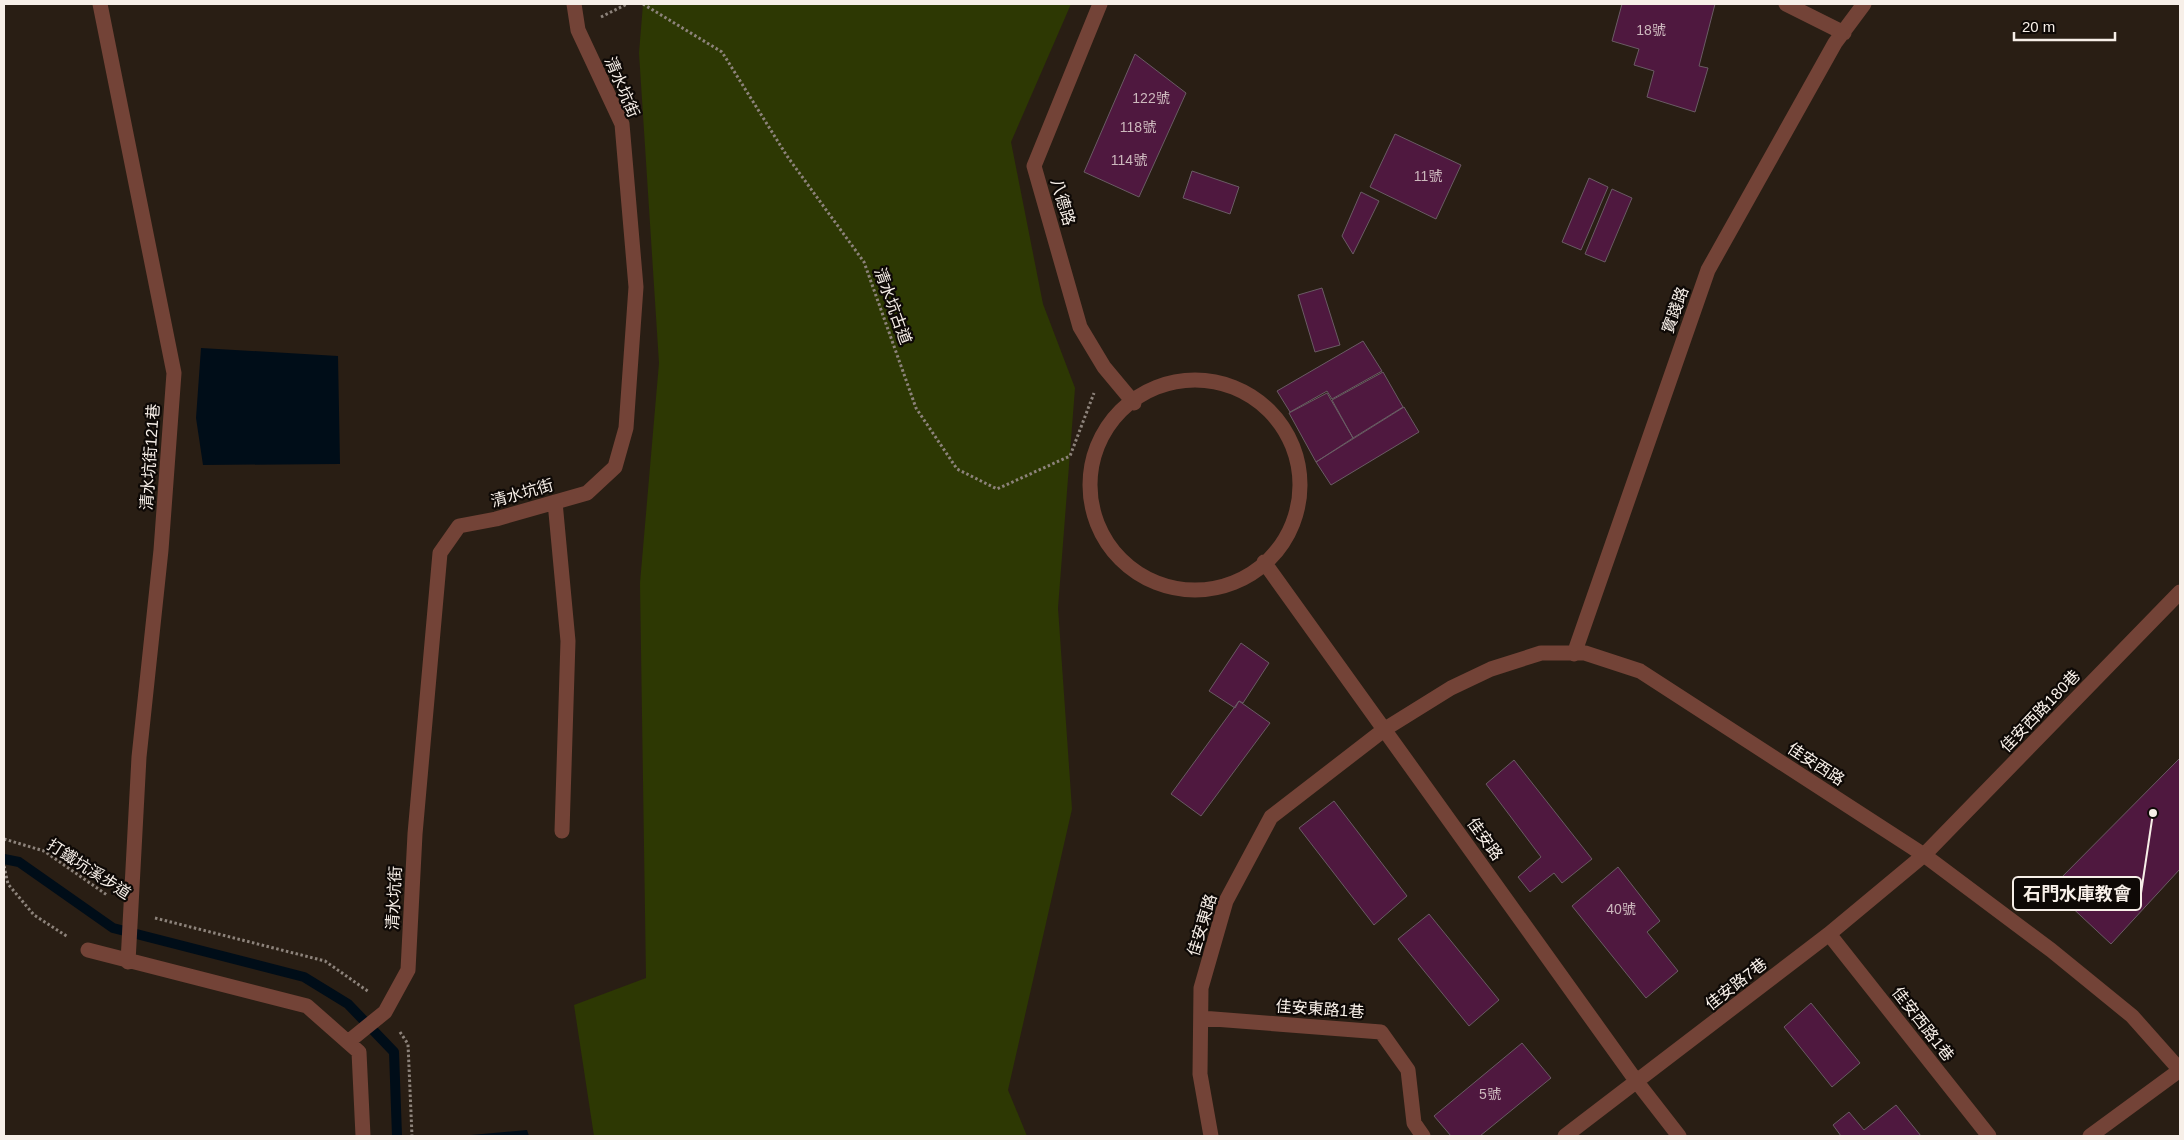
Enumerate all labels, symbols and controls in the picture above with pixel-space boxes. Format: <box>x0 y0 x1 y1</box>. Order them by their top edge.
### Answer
scale bar <box>2014 10 2115 42</box>
text: 20 m <box>2022 18 2055 35</box>
house number: 18號 <box>1636 22 1666 38</box>
street label: 清水坑街 <box>602 54 642 120</box>
house number: 122號 <box>1132 90 1170 106</box>
house number: 118號 <box>1120 119 1156 135</box>
house number: 114號 <box>1111 152 1147 168</box>
house number: 11號 <box>1414 168 1442 184</box>
street label: 八德路 <box>1048 177 1078 227</box>
street label: 清水坑古道 <box>871 265 915 347</box>
street label: 實踐路 <box>1659 285 1691 335</box>
street label: 清水坑街121巷 <box>138 403 162 511</box>
street label: 清水坑街 <box>489 476 555 510</box>
street label: 佳安西路180巷 <box>1997 667 2083 755</box>
street label: 佳安西路 <box>1785 739 1847 789</box>
street label: 佳安路 <box>1464 815 1506 863</box>
street label: 打鐵坑溪步道 <box>44 836 134 902</box>
street label: 清水坑街 <box>384 866 404 930</box>
callout: 石門水庫教會 <box>2013 877 2141 910</box>
text: 石門水庫教會 <box>2023 884 2132 904</box>
street label: 佳安東路 <box>1185 892 1219 958</box>
house number: 40號 <box>1606 901 1636 917</box>
street label: 佳安路7巷 <box>1702 955 1770 1013</box>
street label: 佳安西路1巷 <box>1889 984 1957 1064</box>
street label: 佳安東路1巷 <box>1275 997 1365 1021</box>
house number: 5號 <box>1479 1086 1501 1102</box>

